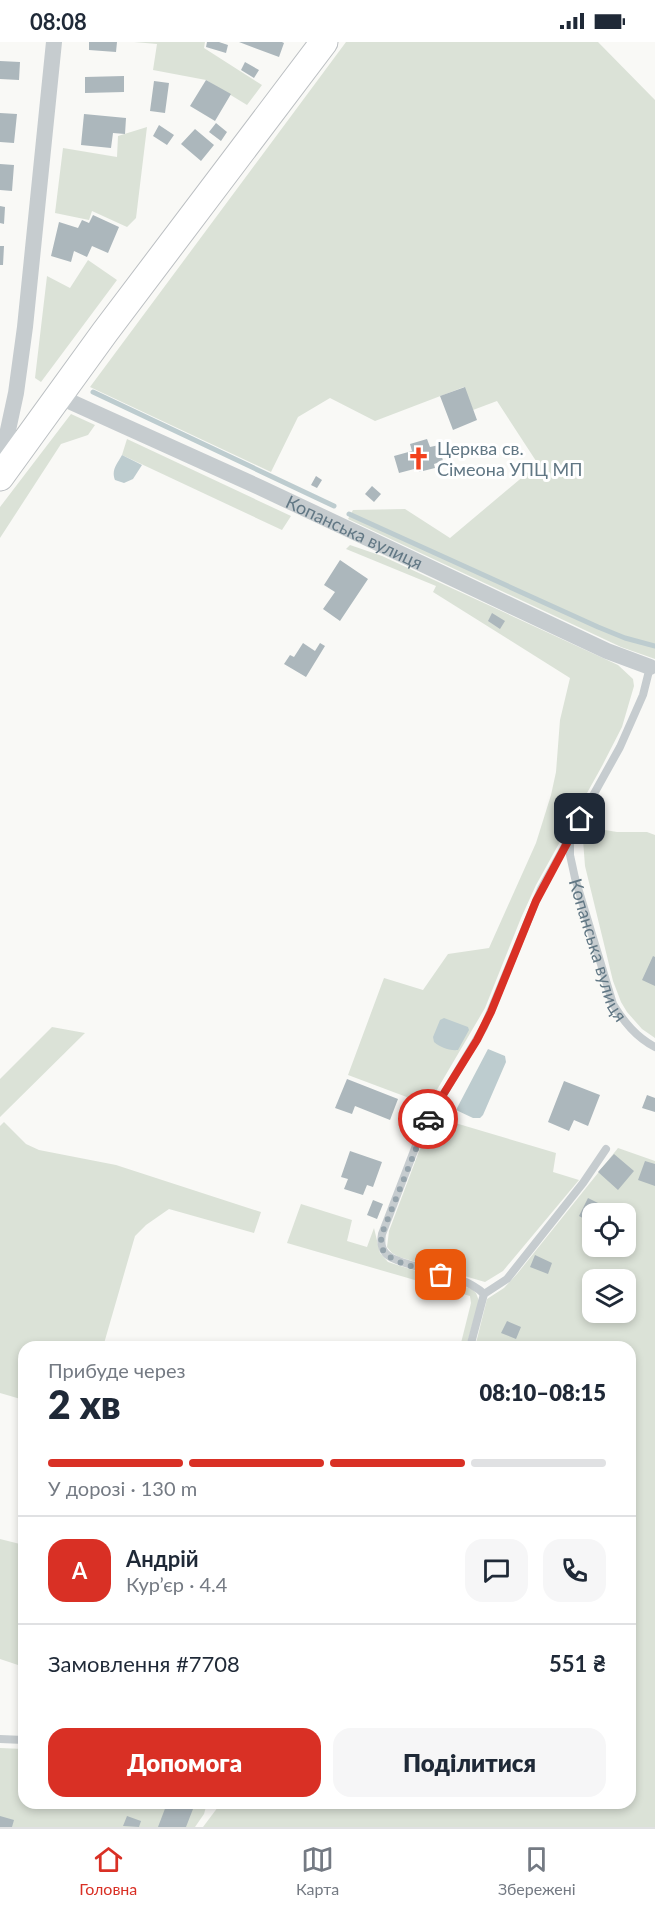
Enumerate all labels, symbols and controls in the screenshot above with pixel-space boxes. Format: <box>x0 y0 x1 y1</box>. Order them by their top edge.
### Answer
text: 08:08 <box>30 8 87 35</box>
place label: Церква св. Сімеона УПЦ МП <box>437 437 583 480</box>
church icon: Церква св. Сімеона УПЦ МП <box>406 445 432 471</box>
street label: Копанська вулиця <box>283 490 427 574</box>
pin <box>554 793 605 844</box>
icon: home <box>563 802 596 835</box>
street label: Копанська вулиця <box>565 876 632 1026</box>
courier <box>398 1089 458 1149</box>
icon: car <box>412 1103 445 1136</box>
map controls <box>582 1203 636 1323</box>
button: locate <box>582 1203 636 1257</box>
pin <box>415 1249 466 1300</box>
icon: bag <box>424 1258 457 1291</box>
button: layers <box>582 1269 636 1323</box>
text: Прибуде через <box>48 1358 185 1382</box>
text: 08:10–08:15 <box>480 1379 606 1406</box>
text: 2 хв <box>48 1381 121 1427</box>
text: У дорозі · 130 m <box>48 1476 197 1500</box>
button: chat <box>465 1539 528 1602</box>
button: phone <box>543 1539 606 1602</box>
text: Андрій <box>126 1545 199 1572</box>
text: А <box>72 1557 87 1584</box>
text: Кур’єр · 4.4 <box>126 1572 227 1596</box>
text: Замовлення #7708 <box>48 1650 240 1677</box>
text: 551 ₴ <box>549 1650 606 1677</box>
button: Допомога <box>48 1728 321 1797</box>
button: Поділитися <box>333 1728 606 1797</box>
tab: Головна <box>79 1843 137 1898</box>
tab: Карта <box>296 1843 339 1898</box>
tab: Збережені <box>498 1843 576 1898</box>

